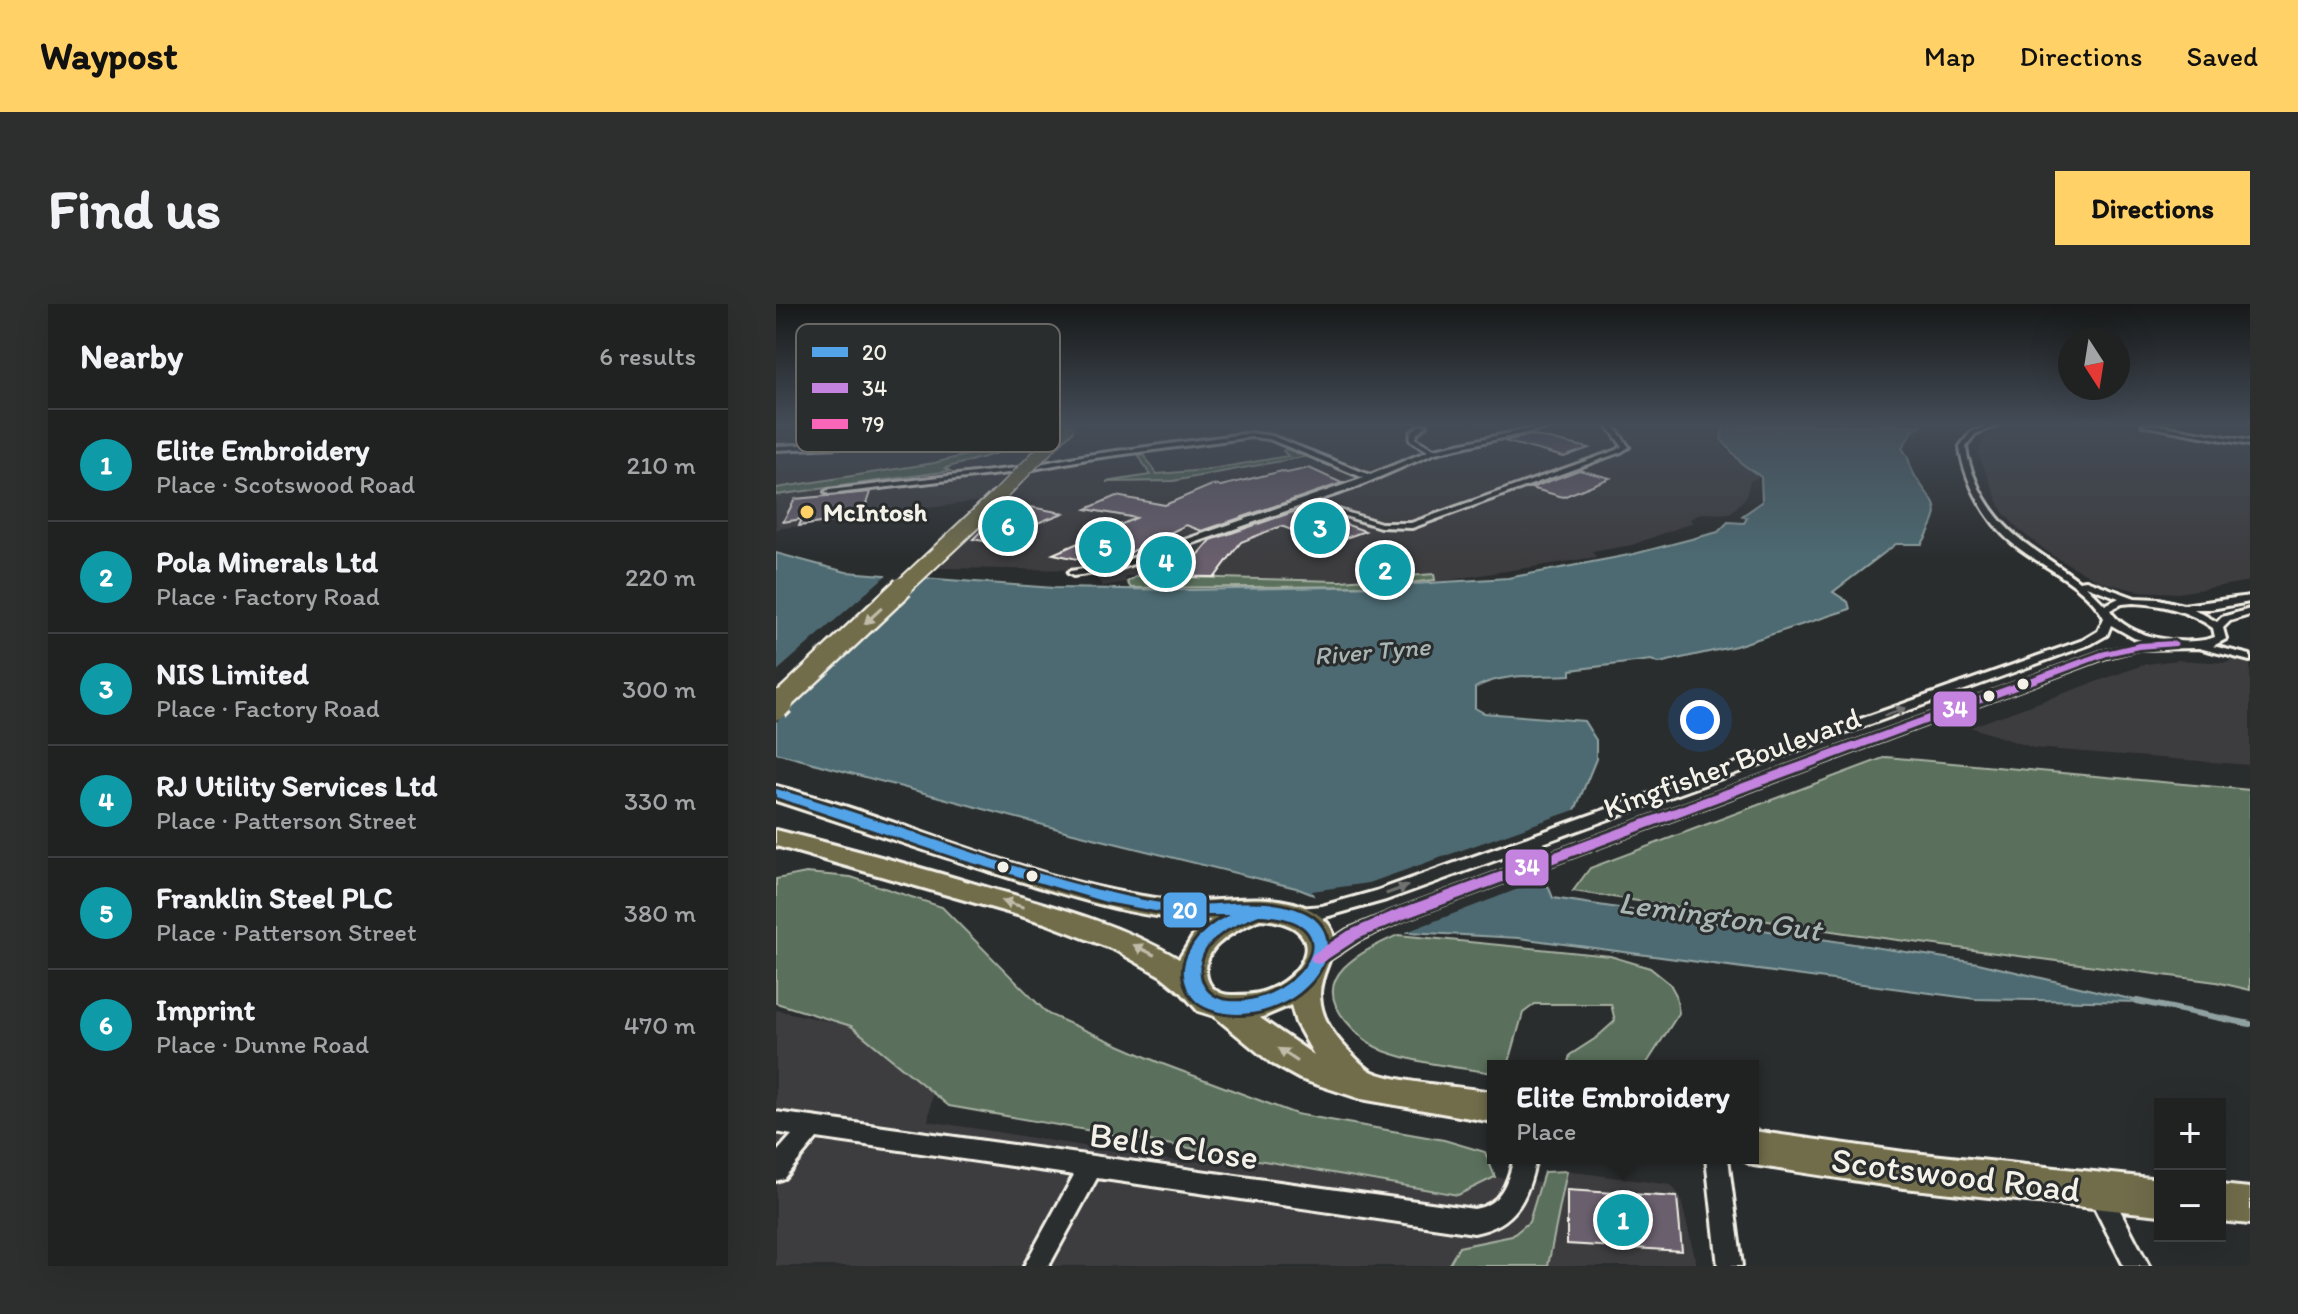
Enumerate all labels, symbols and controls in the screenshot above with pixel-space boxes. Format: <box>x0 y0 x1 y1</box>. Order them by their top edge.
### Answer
text: Waypost <box>40 33 178 79</box>
text: Map <box>1924 39 1975 73</box>
text: Directions <box>2019 39 2143 73</box>
text: Saved <box>2187 39 2258 73</box>
button: Directions <box>2055 171 2250 245</box>
text: Find us <box>48 175 221 242</box>
legend <box>796 324 1060 452</box>
north arrow <box>2058 328 2130 400</box>
text: Nearby <box>80 336 183 377</box>
text: 20 <box>862 339 887 366</box>
text: 6 results <box>599 340 696 372</box>
text: 34 <box>862 375 887 402</box>
text: 79 <box>862 411 884 438</box>
text: Elite Embroidery <box>156 431 369 468</box>
text: 1 <box>100 449 112 481</box>
text: 210 m <box>627 449 696 481</box>
text: Place · Scotswood Road <box>156 468 415 500</box>
place label: McIntosh <box>823 496 928 528</box>
pin: 6 <box>982 496 1034 556</box>
pin: 3 <box>1294 498 1346 558</box>
marker: McIntosh <box>798 503 816 521</box>
pin: 5 <box>1079 517 1131 577</box>
pin: 4 <box>1140 532 1192 592</box>
pin: 2 <box>1359 540 1411 600</box>
text: Pola Minerals Ltd <box>156 543 378 580</box>
text: 2 <box>99 561 113 593</box>
text: 220 m <box>625 561 696 593</box>
text: Place · Factory Road <box>156 580 380 612</box>
one-way arrow <box>864 607 883 625</box>
water label: River Tyne <box>1313 630 1433 672</box>
text: NIS Limited <box>156 655 309 692</box>
text: 3 <box>99 673 113 705</box>
text: 300 m <box>622 673 696 705</box>
unlabelled marker <box>2015 676 2031 692</box>
unlabelled marker <box>1981 688 1997 704</box>
line badge: 34 <box>1932 690 1978 728</box>
text: Place · Factory Road <box>156 692 380 724</box>
text: 34 <box>1942 696 1968 723</box>
street label: Kingfisher Boulevard <box>1598 699 1866 826</box>
your location <box>1680 700 1720 740</box>
one-way arrow <box>1883 705 1907 718</box>
text: RJ Utility Services Ltd <box>156 767 437 804</box>
text: 4 <box>98 785 114 817</box>
text: 330 m <box>624 785 696 817</box>
text: Place · Patterson Street <box>156 804 417 836</box>
line badge: 34 <box>1504 848 1550 887</box>
text: 34 <box>1514 854 1540 881</box>
unlabelled marker <box>995 859 1011 875</box>
unlabelled marker <box>1024 868 1040 884</box>
text: Franklin Steel PLC <box>156 879 393 916</box>
one-way arrow <box>1385 883 1409 896</box>
water label: Lemington Gut <box>1616 883 1827 949</box>
line badge: 20 <box>1162 891 1208 929</box>
text: 5 <box>99 897 113 929</box>
text: 380 m <box>624 897 696 929</box>
one-way arrow <box>1001 897 1025 910</box>
text: 20 <box>1172 897 1198 924</box>
text: Place · Patterson Street <box>156 916 417 948</box>
one-way arrow <box>1132 943 1155 957</box>
text: Imprint <box>156 991 255 1028</box>
text: 6 <box>99 1009 113 1041</box>
text: 470 m <box>624 1009 696 1041</box>
text: Place · Dunne Road <box>156 1028 369 1060</box>
one-way arrow <box>1278 1048 1299 1063</box>
popup <box>1487 1060 1759 1164</box>
text: Elite Embroidery <box>1516 1078 1730 1115</box>
map controls <box>2154 1098 2226 1242</box>
button: + <box>2154 1098 2226 1170</box>
street label: Bells Close <box>1087 1112 1261 1179</box>
text: Place <box>1516 1115 1576 1147</box>
street label: Scotswood Road <box>1829 1138 2083 1211</box>
button: − <box>2154 1170 2226 1242</box>
pin: 1 <box>1597 1190 1649 1250</box>

